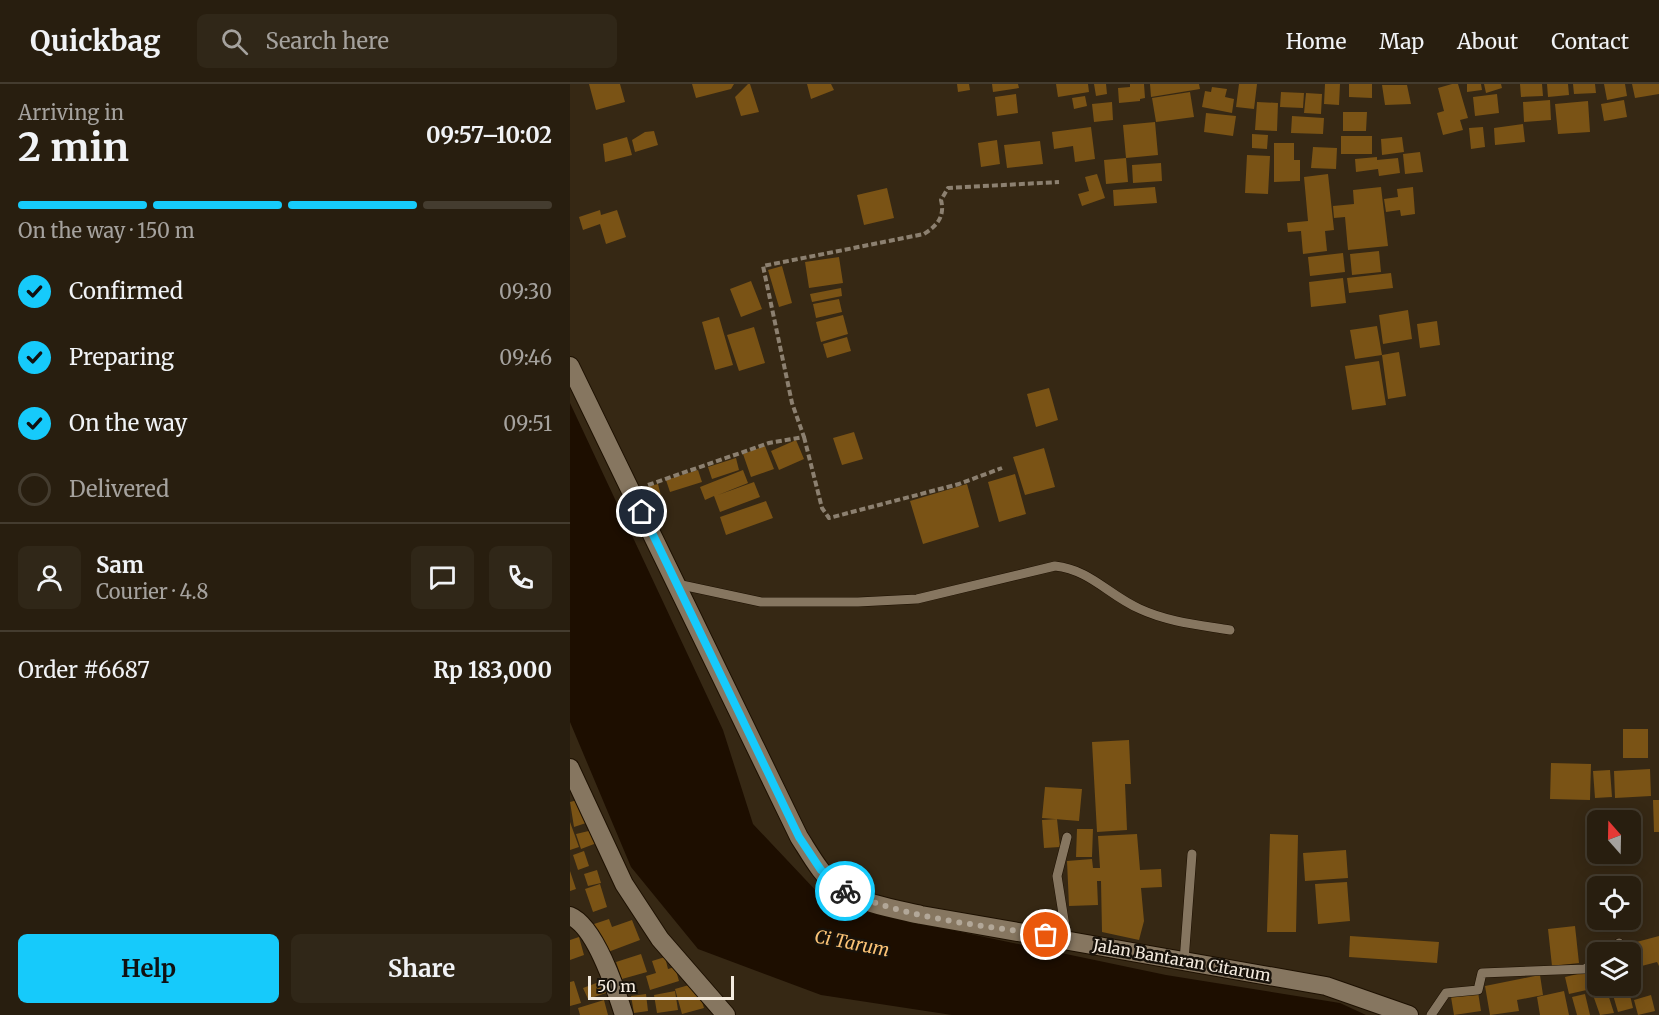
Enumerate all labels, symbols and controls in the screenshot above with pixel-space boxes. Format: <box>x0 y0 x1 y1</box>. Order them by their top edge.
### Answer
search box <box>197 14 617 68</box>
text: Quickbag <box>30 23 161 59</box>
icon: search <box>218 25 251 58</box>
text: Search here <box>266 27 389 55</box>
text: Home <box>1286 28 1346 55</box>
text: Map <box>1379 28 1424 55</box>
text: About <box>1457 28 1518 55</box>
text: Contact <box>1551 28 1629 55</box>
text: Arriving in <box>18 100 124 125</box>
text: 09:57–10:02 <box>426 121 552 149</box>
text: 2 min <box>18 123 129 172</box>
text: On the way · 150 m <box>18 218 195 243</box>
icon: check <box>18 275 51 308</box>
text: Confirmed <box>69 277 183 305</box>
text: 09:30 <box>499 279 552 304</box>
icon: check <box>18 341 51 374</box>
text: Preparing <box>69 343 174 371</box>
text: 09:46 <box>499 345 552 370</box>
icon: check <box>18 407 51 440</box>
text: On the way <box>69 409 187 437</box>
text: 09:51 <box>503 411 552 436</box>
text: Delivered <box>69 475 169 503</box>
pin <box>616 486 667 537</box>
icon: home <box>625 495 658 528</box>
button: person <box>18 546 81 609</box>
button: chat <box>411 546 474 609</box>
button: phone <box>489 546 552 609</box>
text: Sam <box>96 551 144 579</box>
text: Courier · 4.8 <box>96 579 208 604</box>
text: Order #6687 <box>18 656 150 684</box>
text: Rp 183,000 <box>433 656 552 684</box>
north arrow <box>1587 810 1641 864</box>
map controls <box>1587 810 1641 996</box>
courier <box>815 861 875 921</box>
icon: bike <box>829 875 862 908</box>
button: locate <box>1587 876 1641 930</box>
pin <box>1020 909 1071 960</box>
icon: bag <box>1029 918 1062 951</box>
water label: Ci Tarum <box>813 924 891 962</box>
button: Help <box>18 934 279 1003</box>
button: Share <box>291 934 552 1003</box>
street label: Jalan Bantaran Citarum <box>1091 934 1273 986</box>
button: layers <box>1587 942 1641 996</box>
scale bar <box>588 973 734 1000</box>
text: 50 m <box>597 976 636 996</box>

